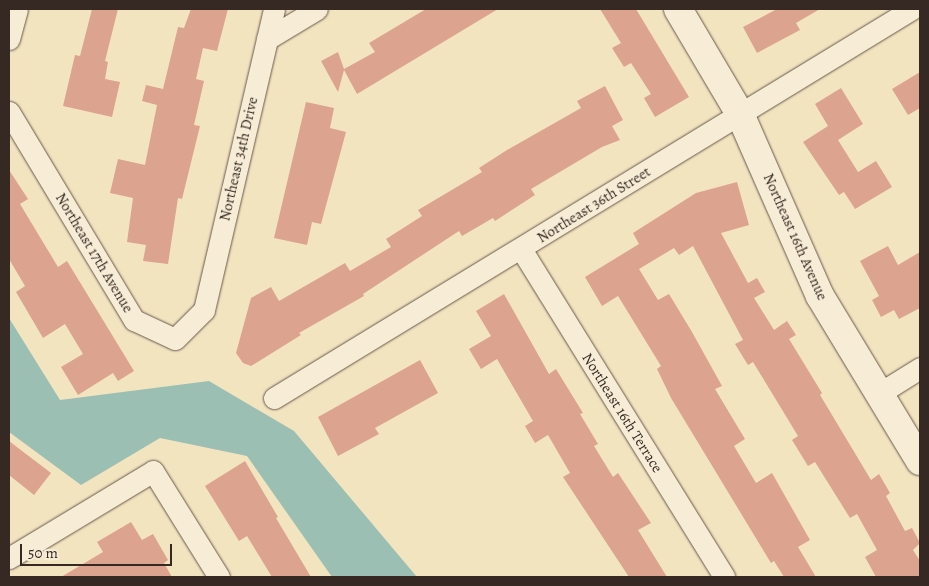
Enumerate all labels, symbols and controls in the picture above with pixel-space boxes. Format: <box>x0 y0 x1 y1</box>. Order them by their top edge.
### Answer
street label: Northeast 34th Drive <box>216 95 262 223</box>
street label: Northeast 36th Street <box>534 163 654 247</box>
street label: Northeast 16th Avenue <box>759 171 831 303</box>
street label: Northeast 17th Avenue <box>51 190 137 316</box>
street label: Northeast 16th Terrace <box>578 350 666 476</box>
scale bar <box>22 534 175 566</box>
text: 50 m <box>28 543 58 563</box>

